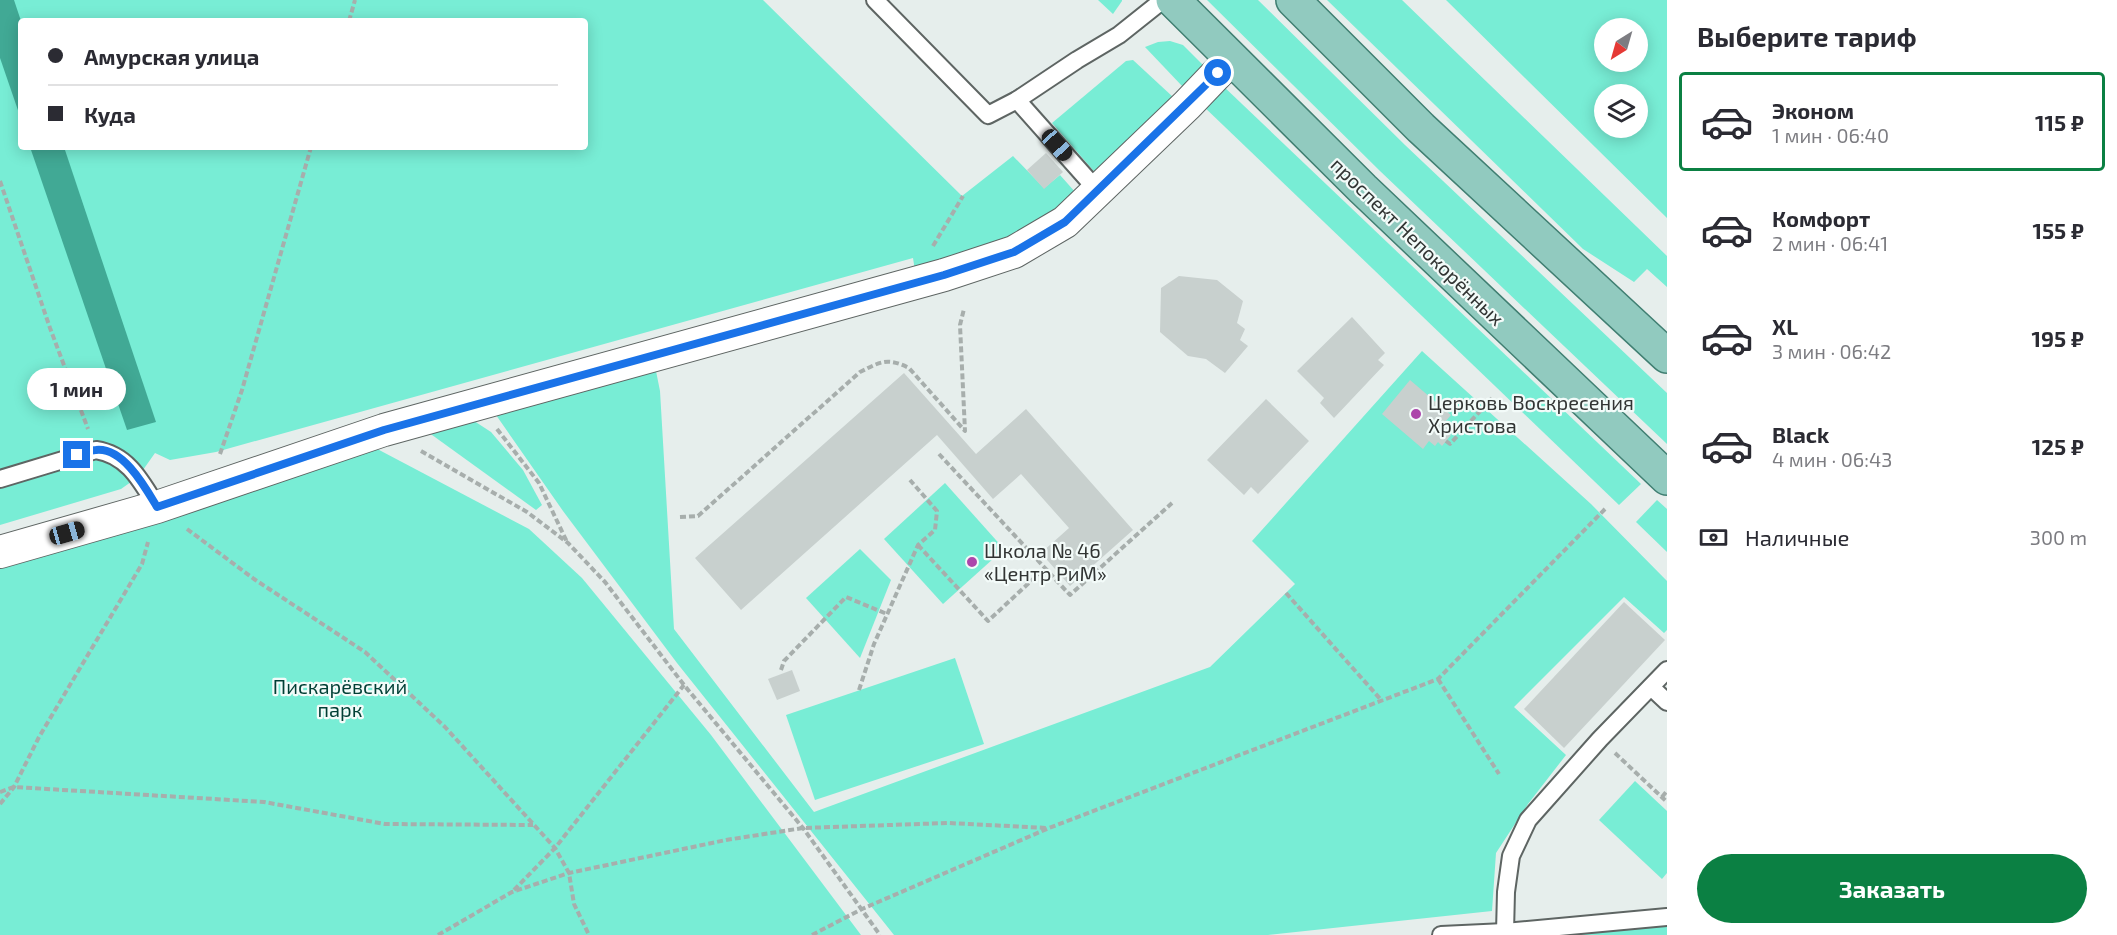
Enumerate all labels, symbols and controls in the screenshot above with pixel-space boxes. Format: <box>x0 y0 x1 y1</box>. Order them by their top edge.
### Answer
north arrow <box>1594 18 1648 72</box>
map controls <box>1594 18 1648 138</box>
text: Выберите тариф <box>1697 20 1917 52</box>
text: Амурская улица <box>84 43 259 69</box>
route start <box>1204 59 1231 86</box>
button: layers <box>1594 84 1648 138</box>
icon: car <box>1700 95 1754 149</box>
text: Эконом <box>1772 97 1854 123</box>
text: Куда <box>84 101 136 127</box>
text: 115 ₽ <box>2035 109 2084 135</box>
text: 1 мин · 06:40 <box>1772 123 1889 147</box>
car <box>1038 126 1076 164</box>
street label: проспект Непокорённых <box>1326 152 1510 330</box>
icon: car <box>1700 203 1754 257</box>
text: Комфорт <box>1772 205 1870 231</box>
text: 155 ₽ <box>2032 217 2084 243</box>
text: 2 мин · 06:41 <box>1772 231 1888 255</box>
icon: car <box>1700 311 1754 365</box>
text: XL <box>1772 313 1798 339</box>
text: 195 ₽ <box>2032 325 2084 351</box>
text: 3 мин · 06:42 <box>1772 339 1891 363</box>
callout: 1 мин <box>28 368 127 410</box>
text: 1 мин <box>50 377 103 401</box>
place label: Церковь Воскресения Христова <box>1428 390 1634 437</box>
marker: Церковь Воскресения Христова <box>1409 407 1423 421</box>
icon: car <box>1700 419 1754 473</box>
text: Black <box>1772 421 1829 447</box>
text: 125 ₽ <box>2032 433 2084 459</box>
route end <box>63 441 90 468</box>
text: 4 мин · 06:43 <box>1772 447 1892 471</box>
car <box>47 519 87 547</box>
icon: cash <box>1697 521 1730 554</box>
text: Наличные <box>1745 524 1849 550</box>
text: 300 m <box>2030 525 2087 549</box>
place label: Школа № 46 «Центр РиМ» <box>984 538 1107 585</box>
marker: Школа № 46 «Центр РиМ» <box>965 555 979 569</box>
park label: Пискарёвский парк <box>273 674 407 721</box>
button: Заказать <box>1697 854 2087 923</box>

